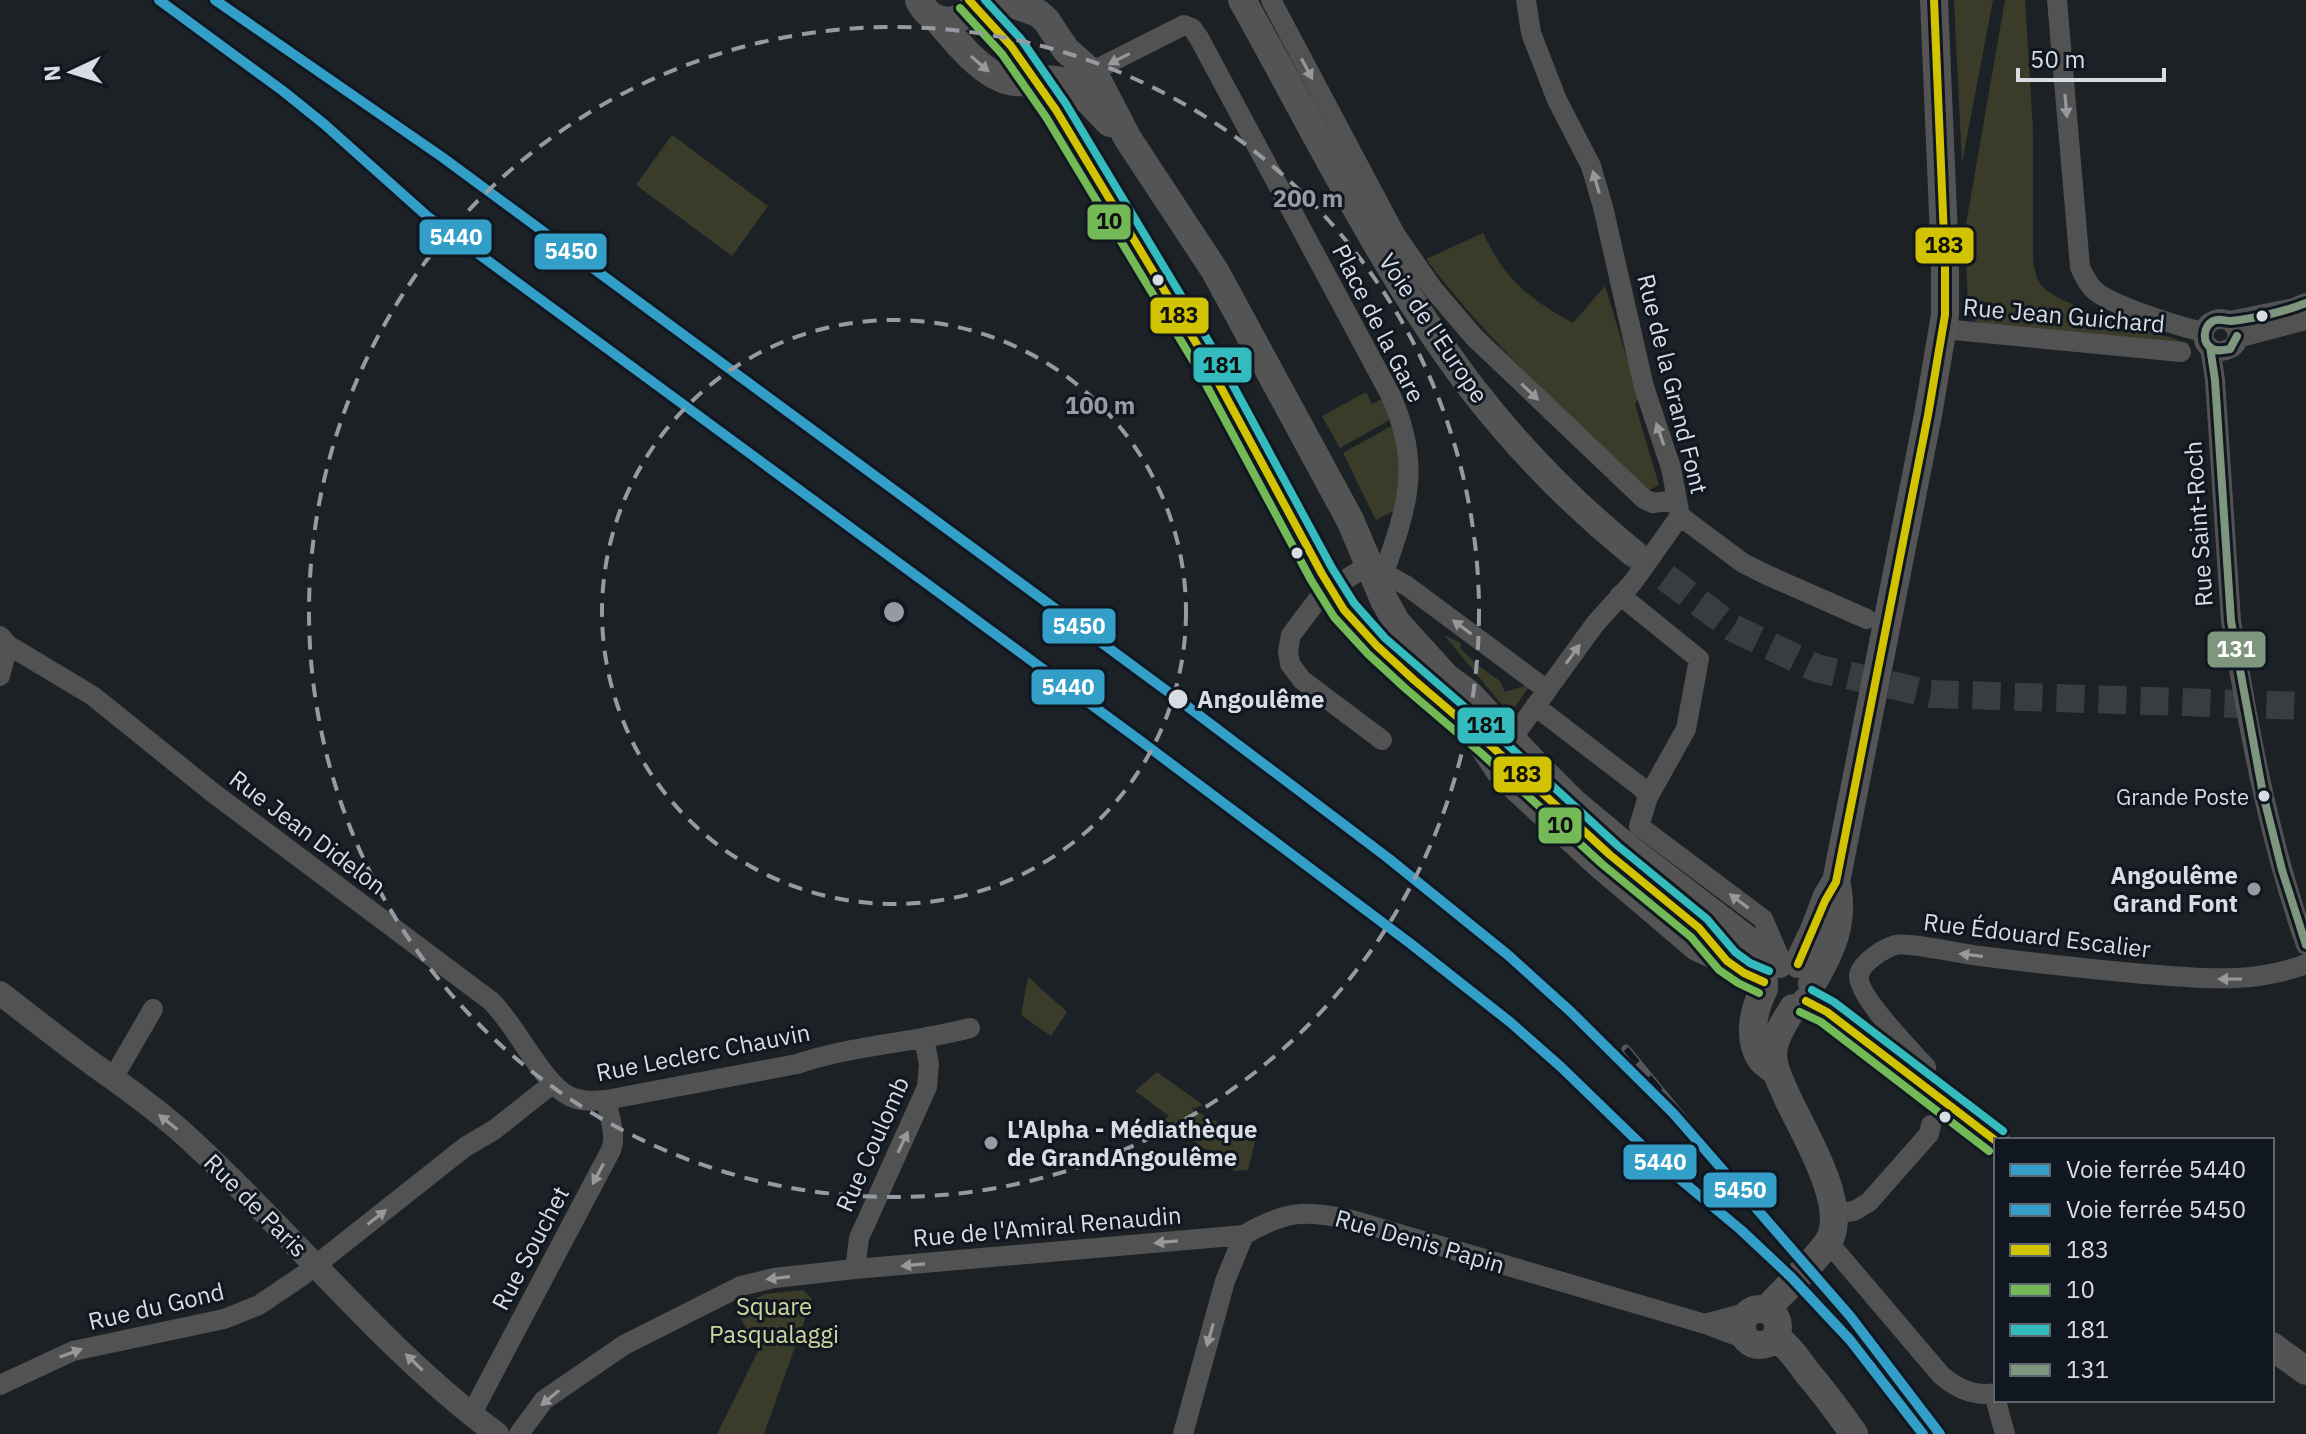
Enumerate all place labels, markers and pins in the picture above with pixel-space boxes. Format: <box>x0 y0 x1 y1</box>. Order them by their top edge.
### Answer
unlabelled marker <box>1150 272 1166 288</box>
unlabelled marker <box>2254 308 2270 324</box>
unlabelled marker <box>1289 545 1305 561</box>
centre of rings <box>880 598 908 626</box>
place label: Angoulême <box>1197 683 1324 715</box>
marker: Angoulême <box>1166 687 1190 711</box>
place label: Grande Poste <box>2116 782 2249 811</box>
marker: Grande Poste <box>2256 788 2272 804</box>
place label: Angoulême Grand Font <box>2111 859 2238 919</box>
marker: Angoulême Grand Font <box>2245 880 2263 898</box>
unlabelled marker <box>1937 1109 1953 1125</box>
place label: L'Alpha - Médiathèque de GrandAngoulême <box>1007 1113 1258 1173</box>
marker: L'Alpha - Médiathèque de GrandAngoulême <box>982 1134 1000 1152</box>

